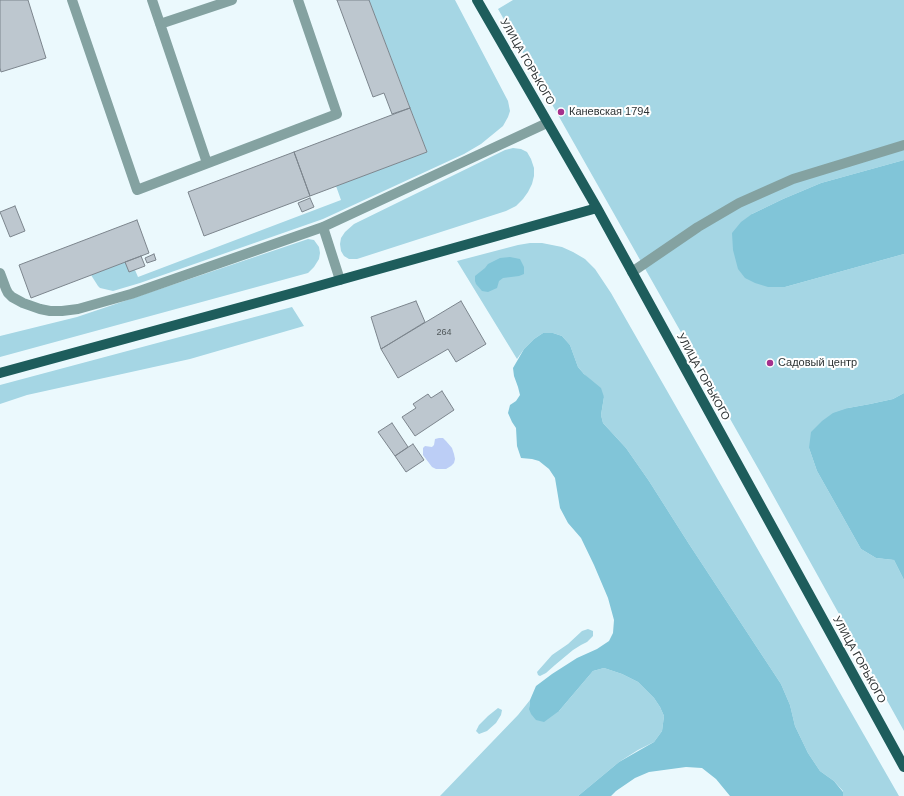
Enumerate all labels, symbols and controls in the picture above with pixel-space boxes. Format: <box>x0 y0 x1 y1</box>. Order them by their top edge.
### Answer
street label: УЛИЦА ГОРЬКОГО <box>497 16 557 108</box>
place label: Каневская 1794 <box>569 105 650 119</box>
marker: Каневская 1794 <box>556 107 566 117</box>
house number: 264 <box>436 328 452 338</box>
street label: УЛИЦА ГОРЬКОГО <box>674 331 732 423</box>
place label: Садовый центр <box>778 356 857 370</box>
marker: Садовый центр <box>765 358 775 368</box>
street label: УЛИЦА ГОРЬКОГО <box>830 614 888 706</box>

